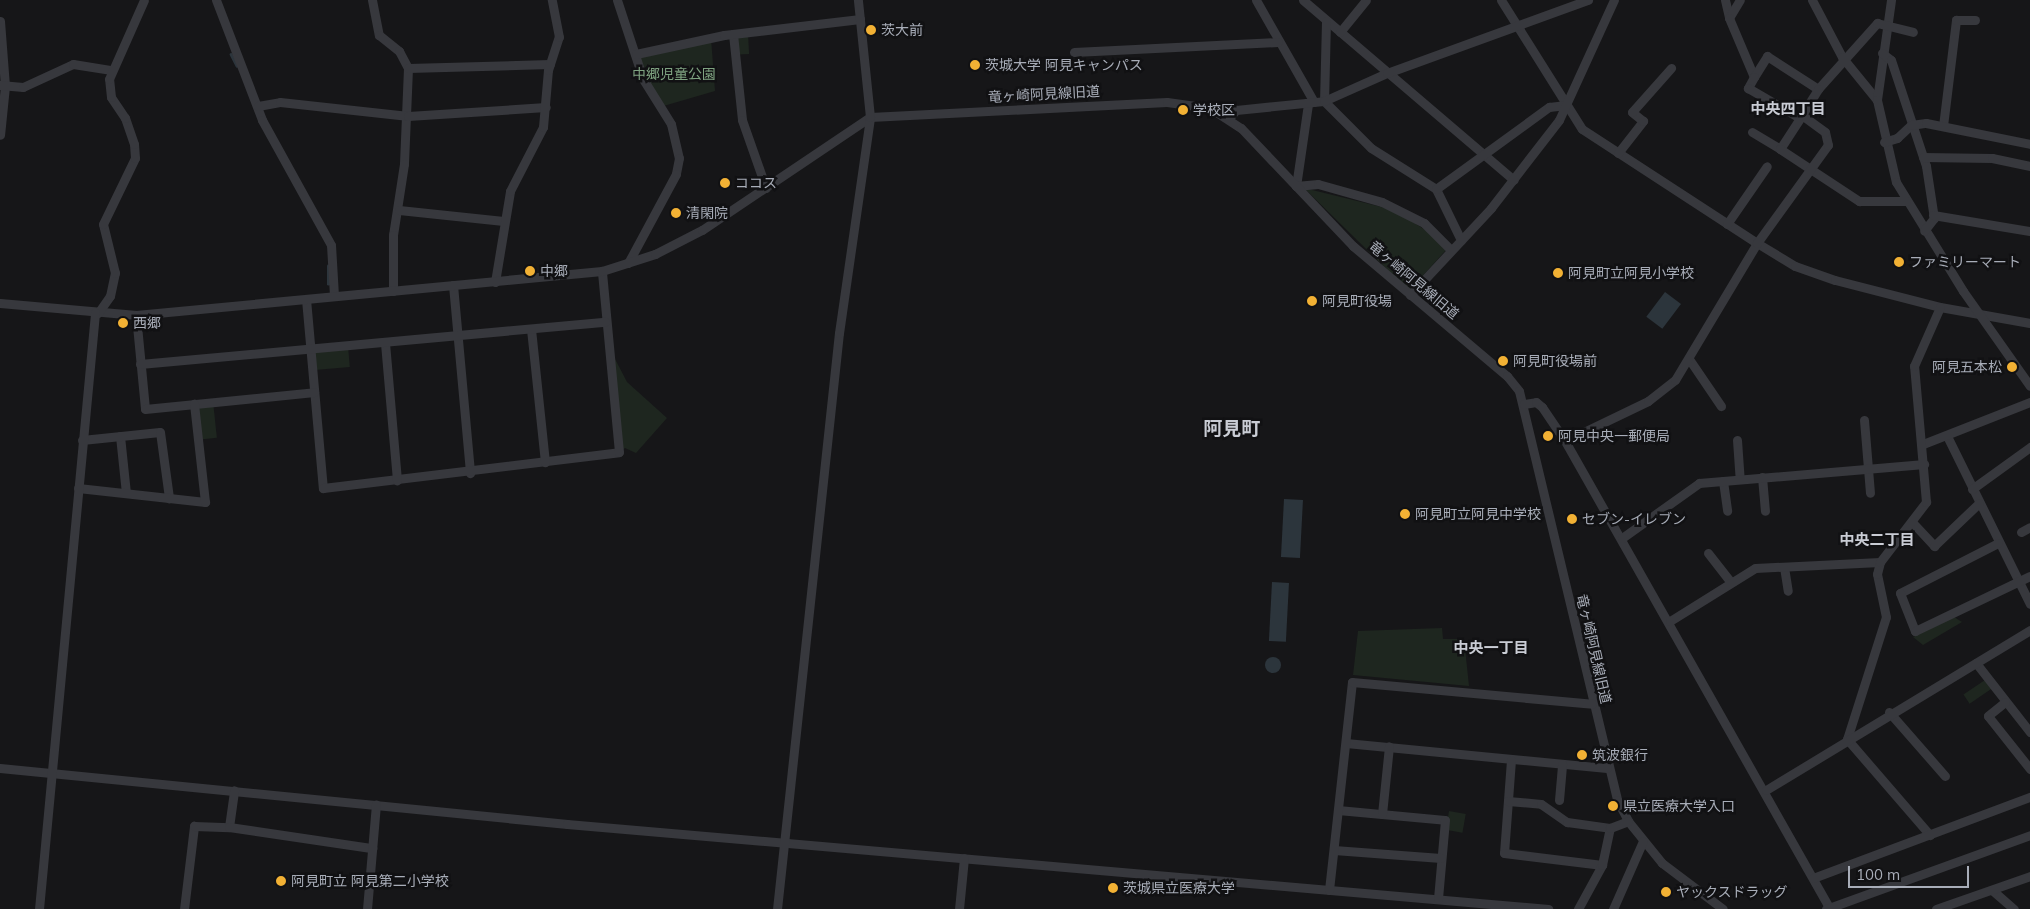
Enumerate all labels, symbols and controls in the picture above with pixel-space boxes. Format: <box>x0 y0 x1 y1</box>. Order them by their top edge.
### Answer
place label: 茨大前 <box>881 22 923 38</box>
marker: 茨大前 <box>865 24 877 36</box>
place label: 茨城大学 阿見キャンパス <box>985 57 1143 73</box>
marker: 茨城大学 阿見キャンパス <box>969 59 981 71</box>
park label: 中郷児童公園 <box>632 66 716 82</box>
street label: 竜ヶ崎阿見線旧道 <box>988 83 1100 105</box>
district label: 中央四丁目 <box>1751 100 1825 118</box>
place label: 学校区 <box>1193 102 1235 118</box>
marker: 学校区 <box>1177 104 1189 116</box>
place label: ココス <box>735 175 777 191</box>
marker: ココス <box>719 177 731 189</box>
place label: 清閑院 <box>686 205 728 221</box>
marker: 清閑院 <box>670 207 682 219</box>
street label: 竜ヶ崎阿見線旧道 <box>1366 238 1462 322</box>
place label: ファミリーマート <box>1909 254 2021 270</box>
marker: ファミリーマート <box>1893 256 1905 268</box>
place label: 中郷 <box>540 263 568 279</box>
marker: 中郷 <box>524 265 536 277</box>
place label: 阿見町立阿見小学校 <box>1568 265 1694 281</box>
marker: 阿見町立阿見小学校 <box>1552 267 1564 279</box>
place label: 阿見町役場 <box>1322 293 1392 309</box>
marker: 阿見町役場 <box>1306 295 1318 307</box>
place label: 西郷 <box>133 315 161 331</box>
marker: 西郷 <box>117 317 129 329</box>
place label: 阿見町役場前 <box>1513 353 1597 369</box>
marker: 阿見町役場前 <box>1497 355 1509 367</box>
place label: 阿見五本松 <box>1932 359 2002 375</box>
marker: 阿見五本松 <box>2006 361 2018 373</box>
district label: 阿見町 <box>1204 418 1260 440</box>
place label: 阿見中央一郵便局 <box>1558 428 1670 444</box>
marker: 阿見中央一郵便局 <box>1542 430 1554 442</box>
place label: 阿見町立阿見中学校 <box>1415 506 1541 522</box>
marker: 阿見町立阿見中学校 <box>1399 508 1411 520</box>
place label: セブン-イレブン <box>1582 511 1686 527</box>
marker: セブン-イレブン <box>1566 513 1578 525</box>
district label: 中央二丁目 <box>1840 531 1914 549</box>
street label: 竜ヶ崎阿見線旧道 <box>1573 593 1615 705</box>
district label: 中央一丁目 <box>1454 639 1528 657</box>
place label: 筑波銀行 <box>1592 747 1648 763</box>
marker: 筑波銀行 <box>1576 749 1588 761</box>
place label: 県立医療大学入口 <box>1623 798 1735 814</box>
marker: 県立医療大学入口 <box>1607 800 1619 812</box>
scale bar <box>1850 856 1971 888</box>
text: 100 m <box>1856 865 1900 884</box>
place label: 阿見町立 阿見第二小学校 <box>291 873 449 889</box>
marker: 阿見町立 阿見第二小学校 <box>275 875 287 887</box>
place label: 茨城県立医療大学 <box>1123 880 1235 896</box>
marker: 茨城県立医療大学 <box>1107 882 1119 894</box>
place label: ヤックスドラッグ <box>1676 884 1788 900</box>
marker: ヤックスドラッグ <box>1660 886 1672 898</box>

